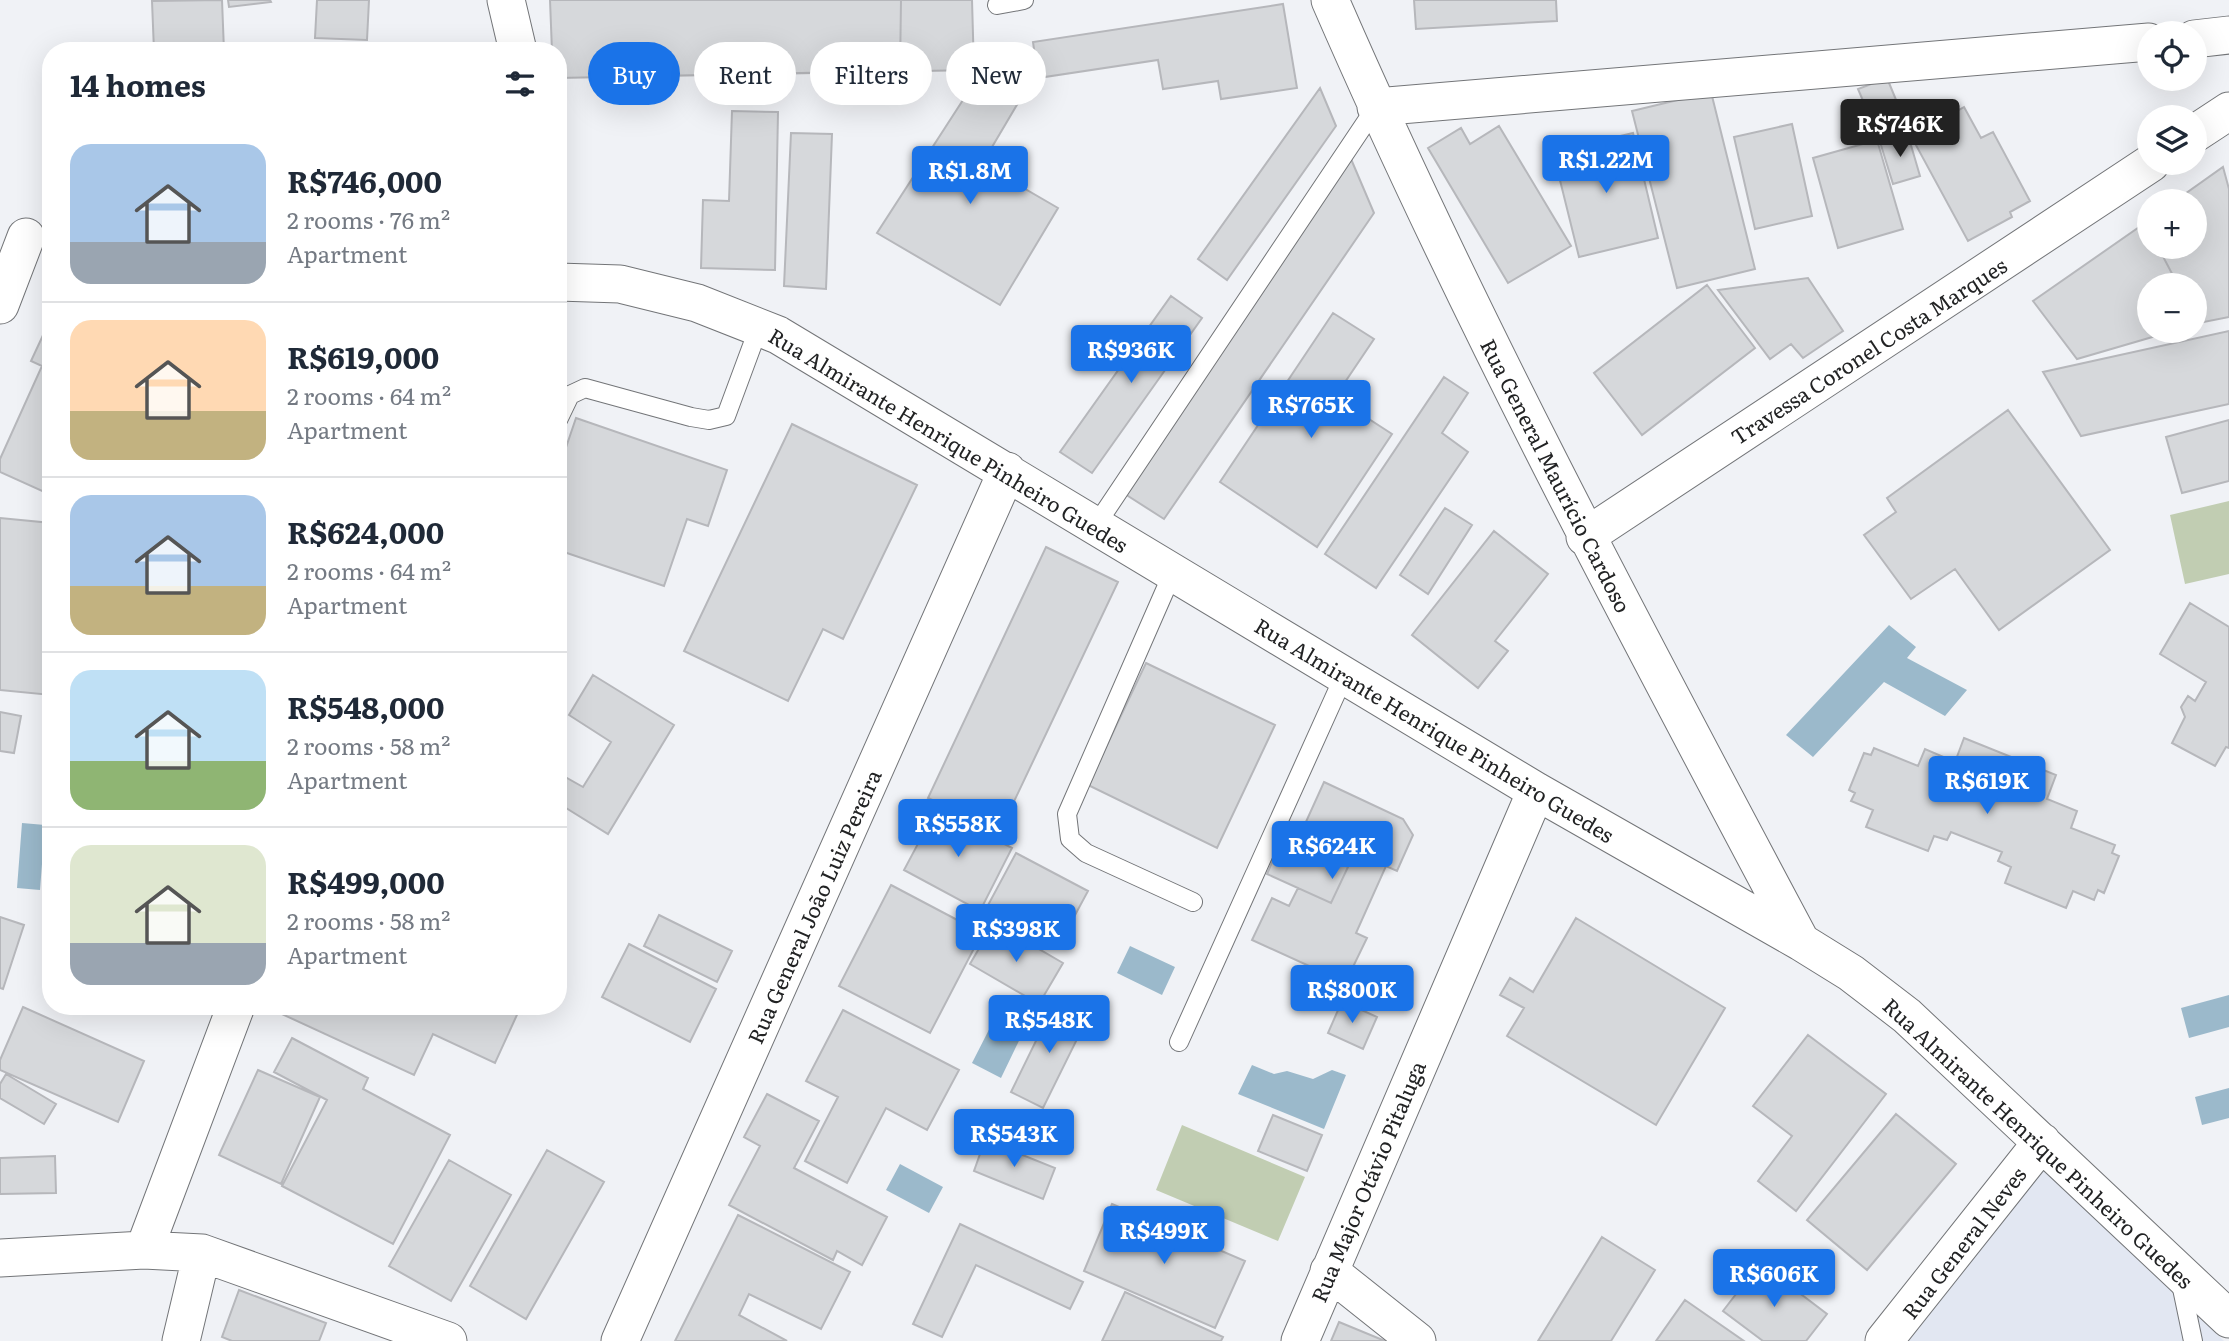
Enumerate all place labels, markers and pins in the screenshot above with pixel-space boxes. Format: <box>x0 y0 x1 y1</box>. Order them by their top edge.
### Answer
pin: R$746K <box>1843 100 1957 159</box>
pin: R$1.22M <box>1541 136 1671 195</box>
pin: R$1.8M <box>913 146 1027 206</box>
pin: R$936K <box>1074 326 1188 385</box>
pin: R$765K <box>1254 380 1368 440</box>
pin: R$619K <box>1930 756 2044 816</box>
pin: R$558K <box>901 800 1015 859</box>
pin: R$624K <box>1275 822 1389 881</box>
pin: R$398K <box>959 904 1073 964</box>
pin: R$800K <box>1295 965 1409 1025</box>
pin: R$548K <box>992 996 1106 1055</box>
pin: R$543K <box>957 1110 1071 1169</box>
pin: R$499K <box>1107 1206 1221 1266</box>
pin: R$606K <box>1717 1250 1831 1309</box>

